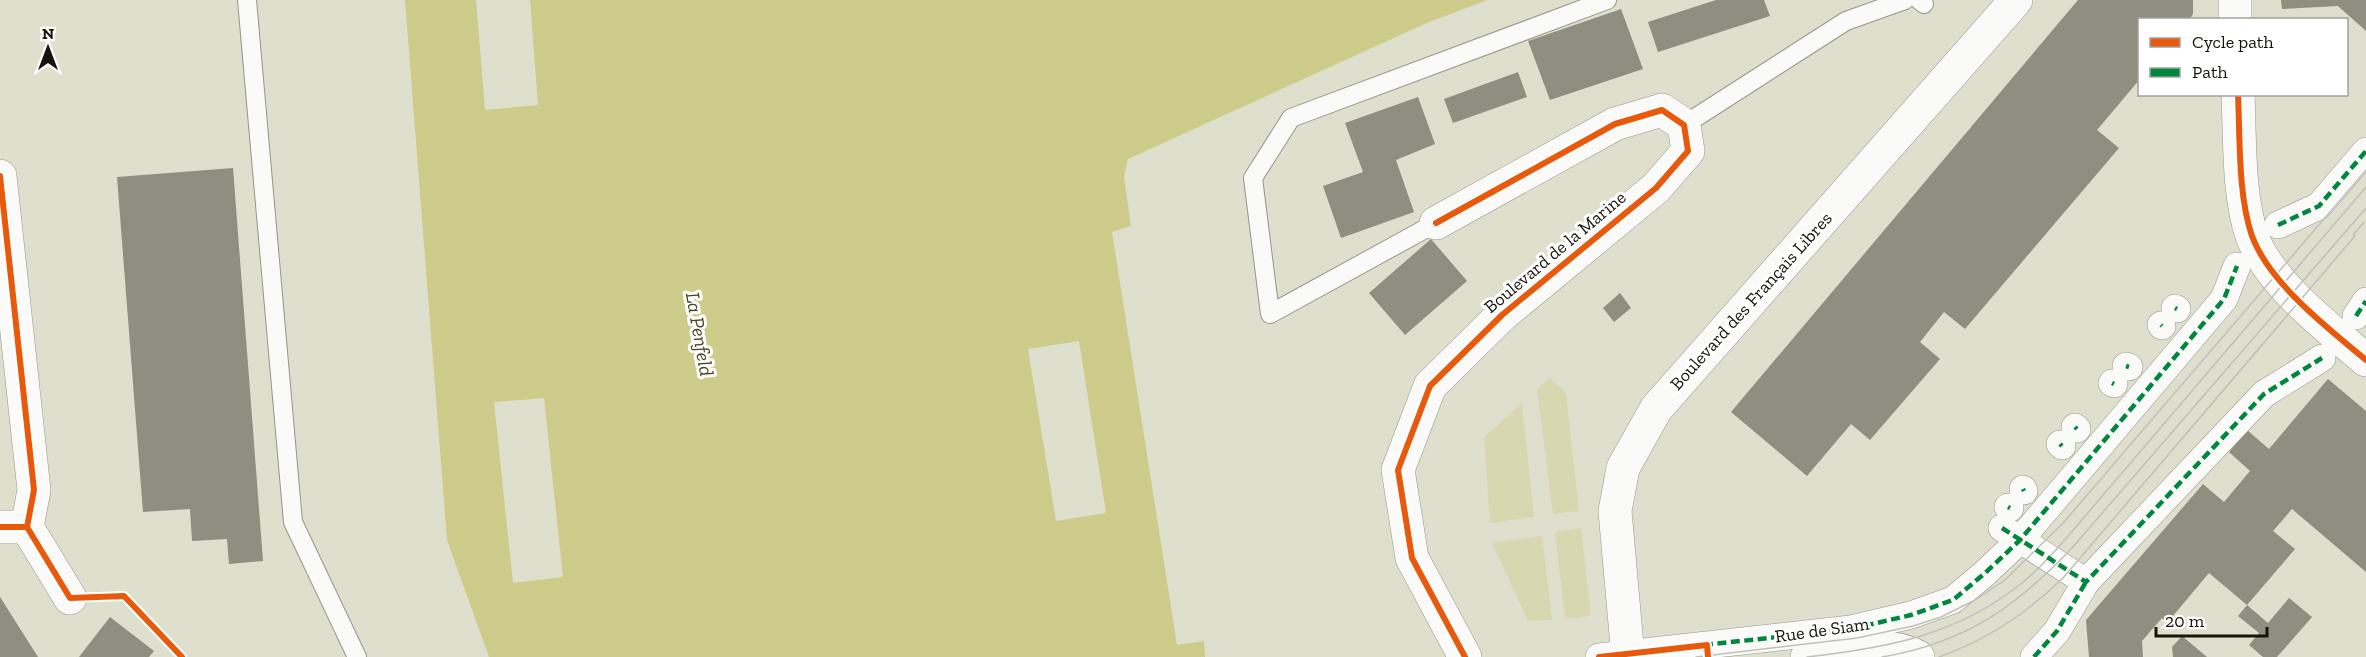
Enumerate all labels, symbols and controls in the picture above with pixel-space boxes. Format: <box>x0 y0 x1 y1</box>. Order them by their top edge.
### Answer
north arrow <box>18 18 78 78</box>
legend <box>2138 18 2348 96</box>
text: N <box>42 24 54 43</box>
text: Cycle path <box>2192 31 2274 53</box>
text: Path <box>2192 61 2228 83</box>
street label: Boulevard de la Marine <box>1480 186 1630 318</box>
street label: Boulevard des Français Libres <box>1665 207 1837 395</box>
water label: La Penfeld <box>681 290 719 378</box>
scale bar <box>2156 600 2267 638</box>
text: 20 m <box>2165 610 2205 632</box>
street label: Rue de Siam <box>1773 612 1871 648</box>

